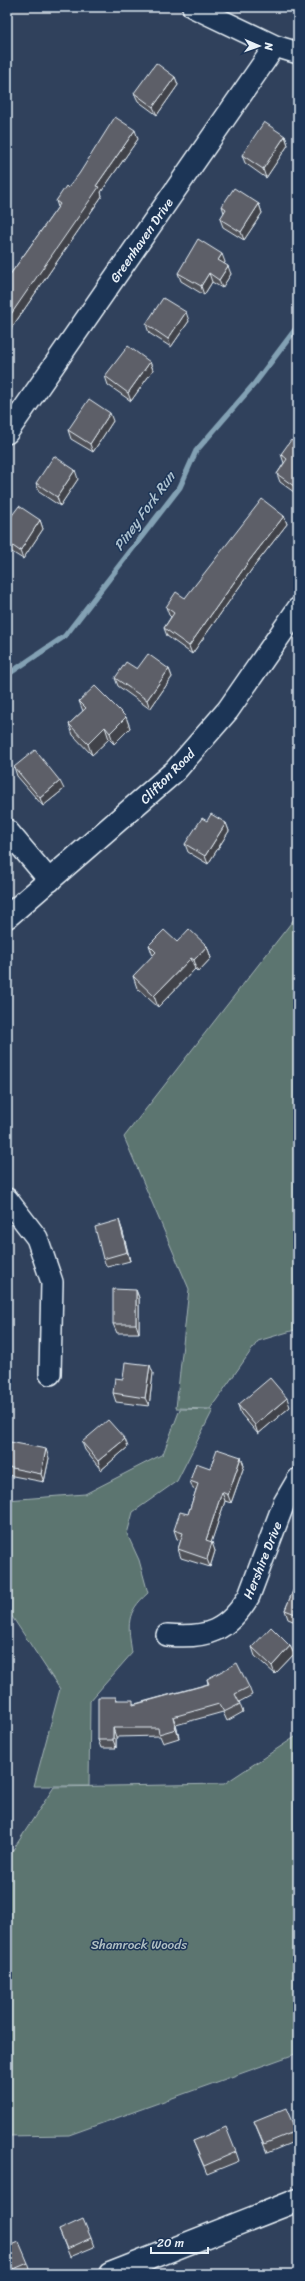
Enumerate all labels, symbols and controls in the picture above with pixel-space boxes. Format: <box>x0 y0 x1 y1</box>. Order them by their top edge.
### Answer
north arrow <box>239 26 279 66</box>
text: N <box>259 41 278 51</box>
street label: Greenhaven Drive <box>104 193 179 288</box>
water label: Piney Fork Run <box>107 465 183 556</box>
street label: Clifton Road <box>134 742 201 810</box>
street label: Hershire Drive <box>236 1518 289 1603</box>
park label: Shamrock Woods <box>91 1933 188 1956</box>
scale bar <box>151 2229 208 2255</box>
text: 20 m <box>157 2232 184 2254</box>

